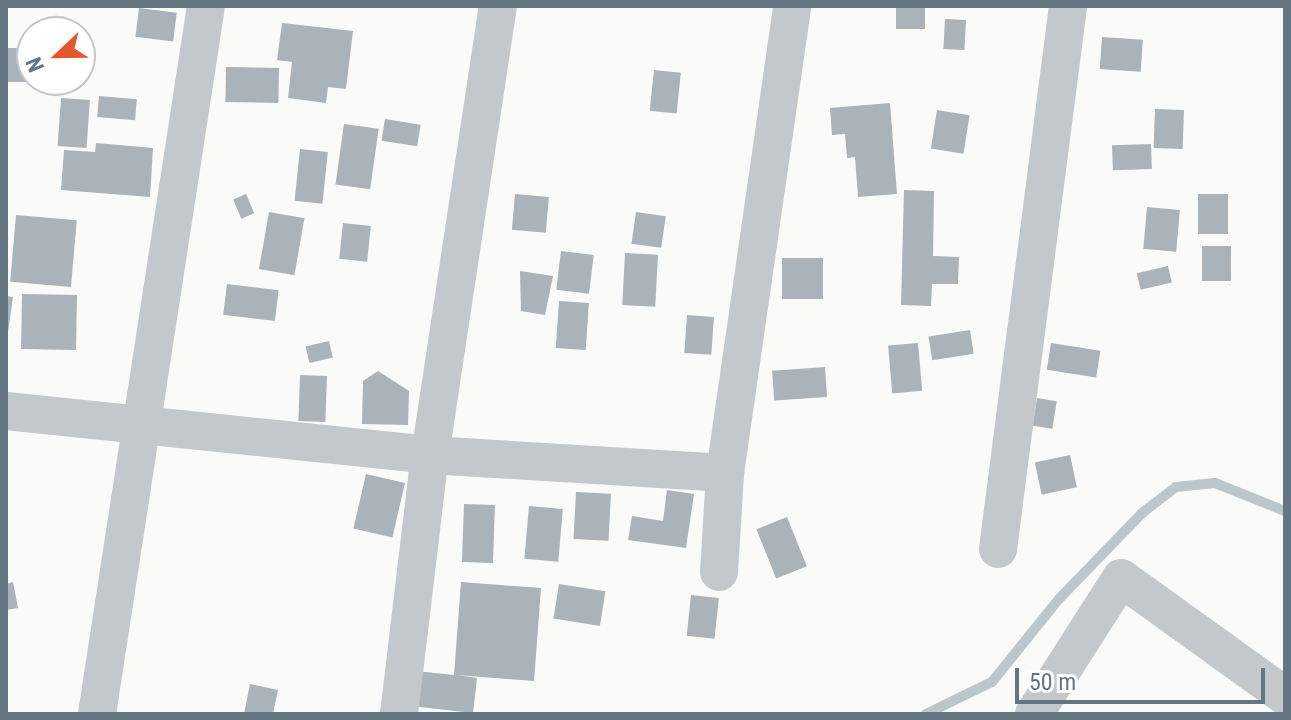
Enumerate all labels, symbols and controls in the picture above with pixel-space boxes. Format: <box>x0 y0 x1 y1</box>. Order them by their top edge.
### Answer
north arrow <box>16 16 96 96</box>
text: N <box>21 54 49 75</box>
scale bar <box>1019 652 1269 702</box>
text: 50 m <box>1029 668 1076 696</box>

